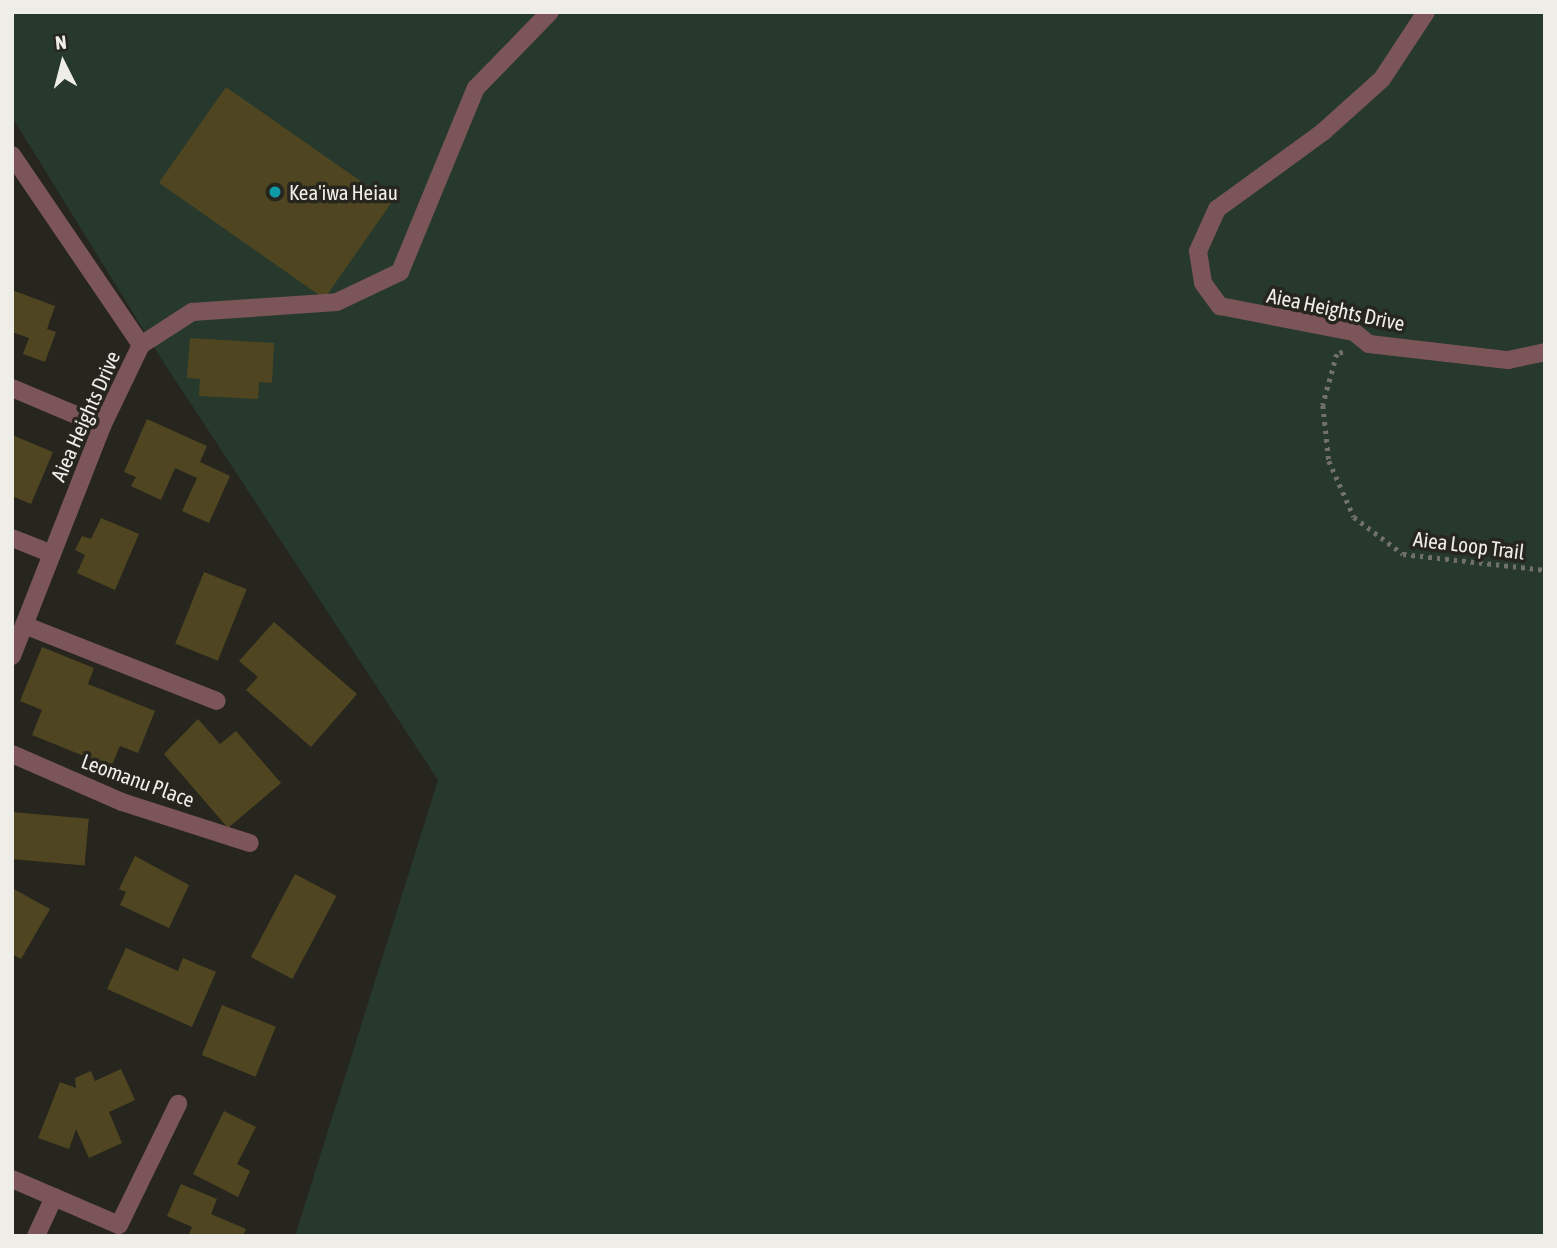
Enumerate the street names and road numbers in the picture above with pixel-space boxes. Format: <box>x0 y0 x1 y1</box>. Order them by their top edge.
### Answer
street label: Aiea Heights Drive <box>1265 282 1407 336</box>
street label: Aiea Heights Drive <box>45 347 125 485</box>
street label: Aiea Loop Trail <box>1412 526 1526 564</box>
street label: Leomanu Place <box>78 748 198 812</box>

